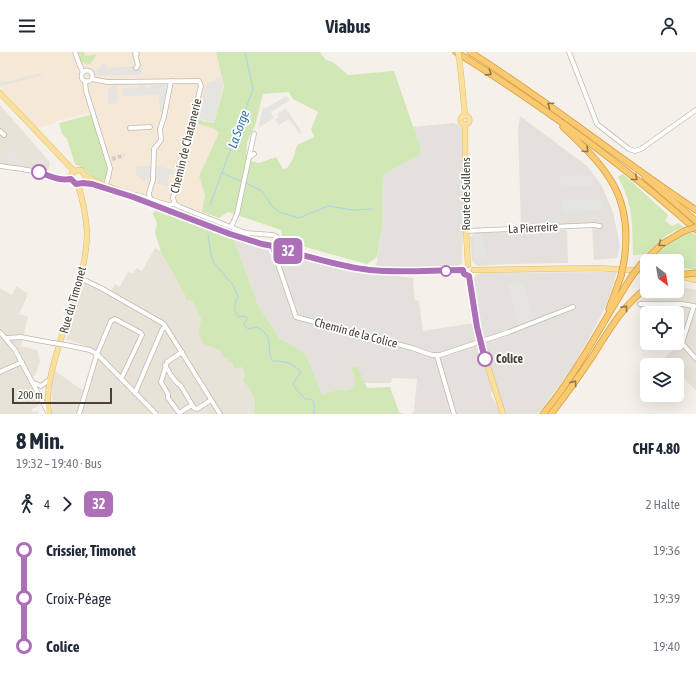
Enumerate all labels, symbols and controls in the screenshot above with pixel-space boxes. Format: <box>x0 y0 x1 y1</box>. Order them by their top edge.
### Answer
icon: menu <box>16 15 38 37</box>
icon: person <box>658 15 680 37</box>
text: Viabus <box>326 16 370 37</box>
one-way arrow <box>485 68 492 76</box>
street label: Chemin de Chatanerie <box>167 97 205 195</box>
one-way arrow <box>547 102 554 110</box>
water label: La Sorge <box>225 108 252 150</box>
one-way arrow <box>581 145 589 152</box>
street label: Route de Sullens <box>459 157 473 231</box>
unlabelled marker <box>31 164 47 180</box>
one-way arrow <box>631 174 638 181</box>
street label: La Pierreire <box>508 220 558 236</box>
line badge: 32 <box>270 238 306 264</box>
one-way arrow <box>659 240 666 247</box>
text: 32 <box>281 243 295 259</box>
north arrow <box>640 254 684 298</box>
map controls <box>640 254 684 402</box>
street label: Rue du Timonet <box>57 264 89 335</box>
unlabelled marker <box>440 265 452 277</box>
one-way arrow <box>621 305 628 313</box>
button: locate <box>640 306 684 350</box>
street label: Chemin de la Colice <box>313 315 399 351</box>
marker: Colice <box>477 351 493 367</box>
place label: Colice <box>496 352 523 366</box>
button: layers <box>640 358 684 402</box>
one-way arrow <box>569 380 577 387</box>
scale bar <box>12 386 112 405</box>
text: 200 m <box>18 389 43 401</box>
text: 8 Min. <box>16 428 64 454</box>
text: CHF 4.80 <box>633 440 680 457</box>
text: 19:32 – 19:40 · Bus <box>16 456 102 471</box>
icon: walk <box>16 493 38 515</box>
icon: forward <box>56 493 78 515</box>
text: 32 <box>92 496 105 512</box>
text: 4 <box>44 497 50 512</box>
text: 2 Halte <box>646 497 680 512</box>
text: Crissier, Timonet <box>46 542 136 559</box>
text: 19:36 <box>653 543 680 558</box>
text: Croix-Péage <box>46 590 111 607</box>
text: 19:39 <box>653 591 680 606</box>
text: Colice <box>46 638 80 655</box>
text: 19:40 <box>653 639 680 654</box>

